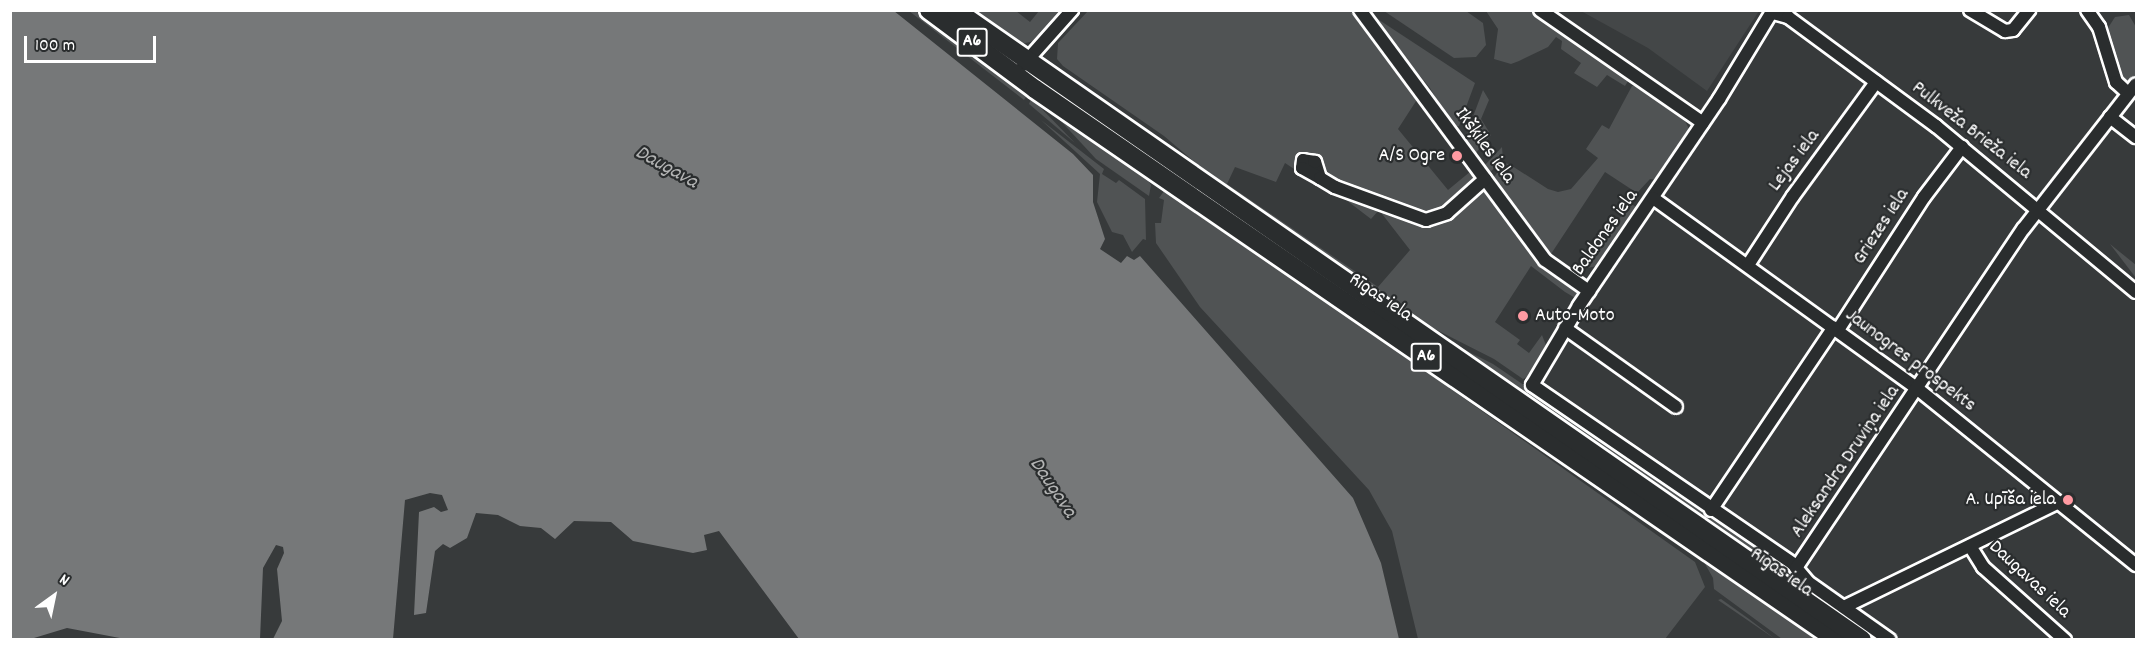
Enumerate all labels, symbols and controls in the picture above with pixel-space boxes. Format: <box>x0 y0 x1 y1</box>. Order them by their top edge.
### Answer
scale bar <box>27 24 159 62</box>
road number: A6 <box>956 27 988 57</box>
text: 100 m <box>35 34 75 59</box>
street label: Pulkveža Brieža iela <box>1906 77 2036 185</box>
street label: Ikšķiles iela <box>1448 103 1520 189</box>
street label: Lejas iela <box>1764 125 1826 197</box>
water label: Daugava <box>630 141 702 195</box>
place label: A/S Ogre <box>1379 144 1445 168</box>
marker: A/S Ogre <box>1450 149 1464 163</box>
street label: Griezes iela <box>1849 184 1915 270</box>
street label: Baldones iela <box>1568 185 1644 281</box>
street label: Rīgas iela <box>1344 268 1416 328</box>
place label: Auto-Moto <box>1535 304 1615 328</box>
street label: Jaunogres prospekts <box>1840 304 1980 418</box>
marker: Auto-Moto <box>1516 309 1530 323</box>
road number: A6 <box>1410 342 1442 372</box>
street label: Aleksandra Druviņa iela <box>1786 381 1906 543</box>
water label: Daugava <box>1023 453 1081 523</box>
place label: A. Upīša iela <box>1965 488 2056 512</box>
marker: A. Upīša iela <box>2061 493 2075 507</box>
street label: Daugavas iela <box>1983 536 2075 624</box>
street label: Rīgas iela <box>1745 543 1817 603</box>
north arrow <box>24 566 84 626</box>
text: N <box>54 569 74 592</box>

